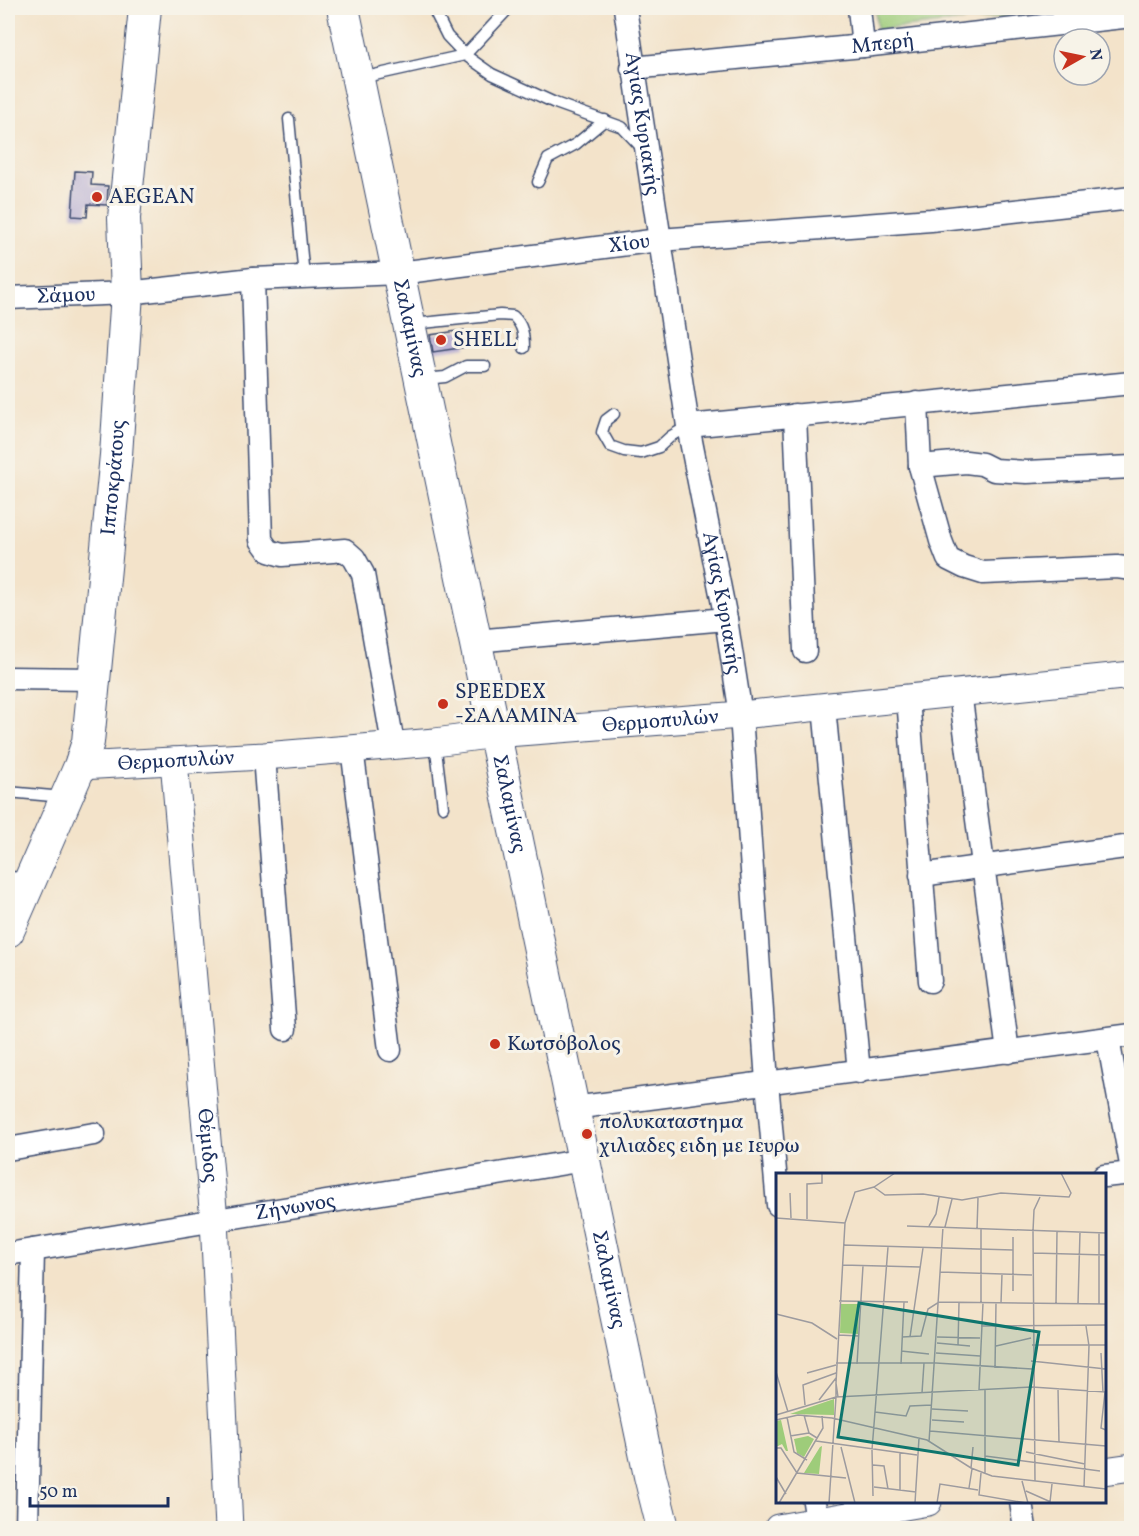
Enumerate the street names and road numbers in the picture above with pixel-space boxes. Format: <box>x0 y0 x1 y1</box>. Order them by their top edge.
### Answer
street label: Μπερή <box>850 26 916 62</box>
street label: Αγίας Κυριακής <box>617 50 668 197</box>
street label: Χίου <box>607 227 652 261</box>
street label: Σαλαμίνας <box>386 276 434 380</box>
street label: Σάμου <box>36 280 96 311</box>
street label: Ιπποκράτους <box>94 419 133 537</box>
street label: Αγίας Κυριακής <box>695 529 749 676</box>
street label: Θερμοπυλών <box>601 702 719 740</box>
street label: Θερμοπυλών <box>117 743 235 778</box>
street label: Σαλαμίνας <box>485 752 534 856</box>
street label: Θέμιδος <box>190 1107 225 1184</box>
street label: Ζήνωνος <box>253 1186 337 1228</box>
street label: Σαλαμίνας <box>585 1228 633 1331</box>

